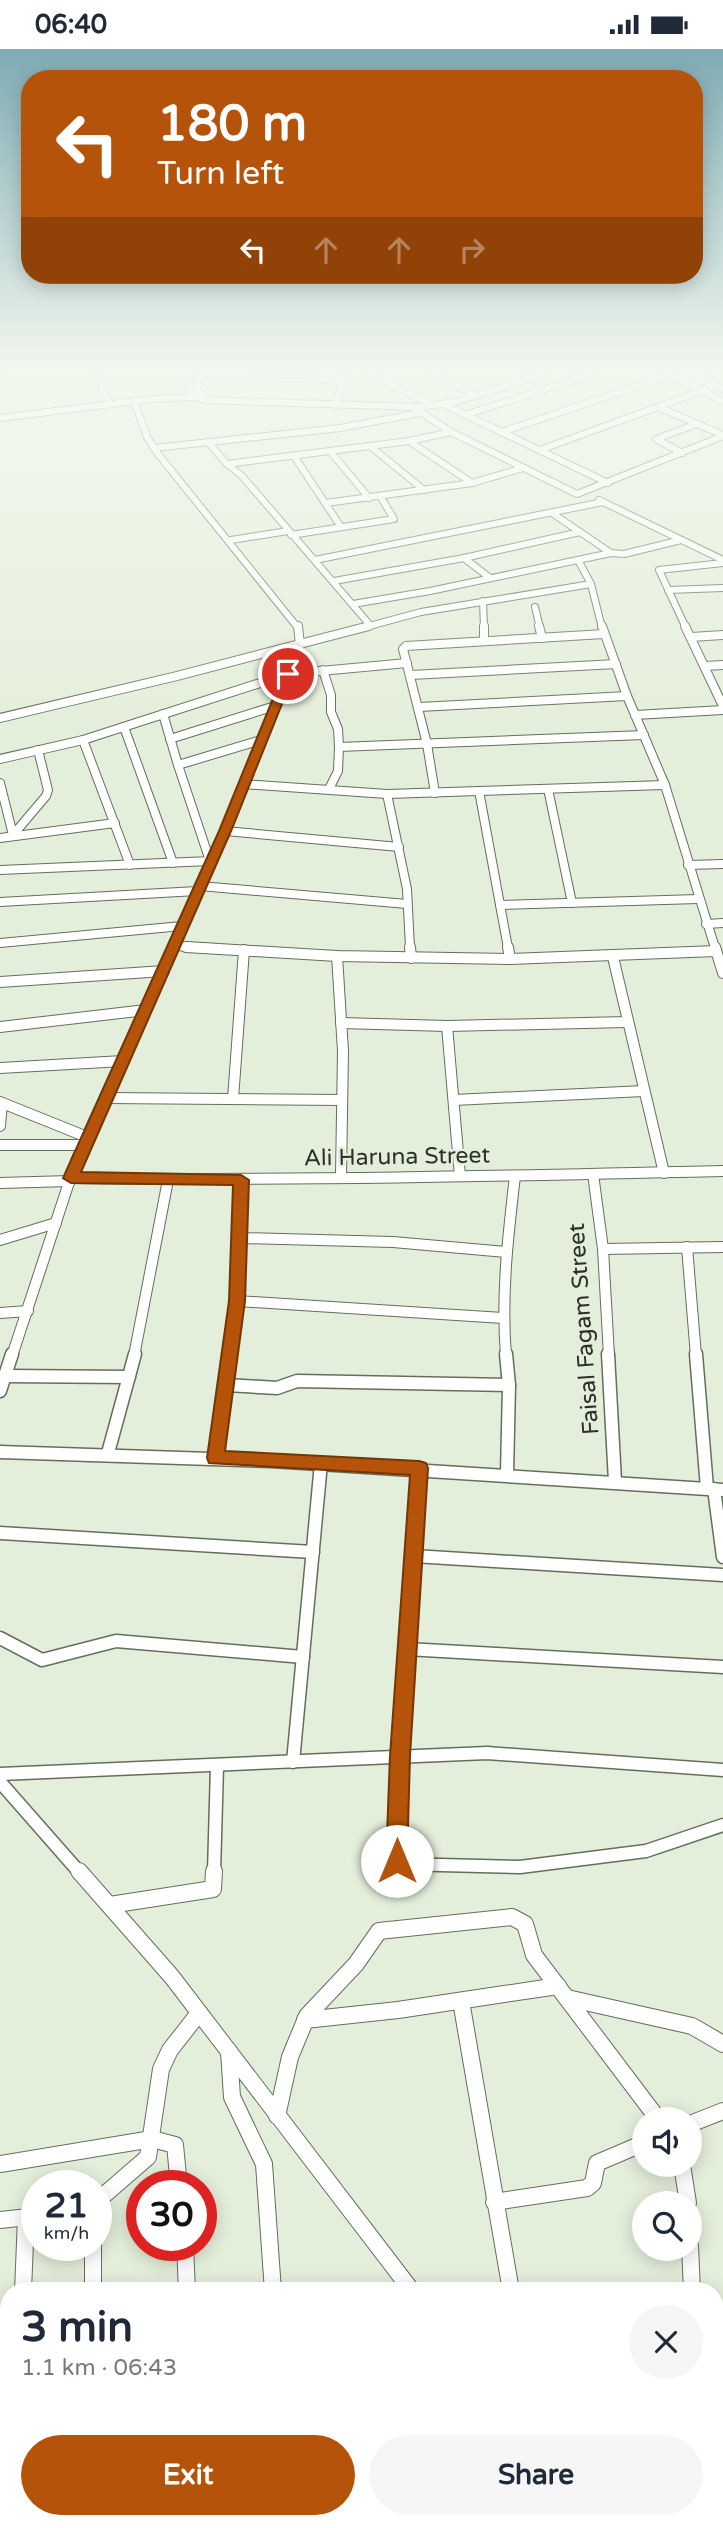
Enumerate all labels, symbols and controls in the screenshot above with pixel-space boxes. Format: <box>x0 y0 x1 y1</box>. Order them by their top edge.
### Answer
text: 06:40 <box>35 9 107 40</box>
text: 180 m <box>157 95 307 154</box>
icon: left <box>42 98 133 189</box>
text: Turn left <box>157 155 284 193</box>
icon: left <box>234 231 272 269</box>
icon: ahead <box>307 231 345 269</box>
icon: ahead <box>380 231 418 269</box>
icon: right <box>453 231 491 269</box>
pin <box>258 644 318 704</box>
icon: arrive <box>269 655 307 693</box>
street label: Ali Haruna Street <box>304 1141 491 1173</box>
street label: Faisal Fagam Street <box>563 1222 605 1436</box>
position arrow <box>360 1824 434 1898</box>
map controls <box>632 2107 702 2261</box>
button: sound <box>632 2107 702 2177</box>
speed limit sign: 30 <box>126 2170 217 2261</box>
text: 21 <box>45 2185 88 2227</box>
button: search <box>632 2191 702 2261</box>
text: km/h <box>44 2222 89 2244</box>
text: 3 min <box>21 2302 133 2353</box>
button: close <box>629 2305 703 2379</box>
text: 1.1 km · 06:43 <box>21 2354 177 2382</box>
button: Exit <box>21 2435 355 2515</box>
button: Share <box>369 2435 703 2515</box>

